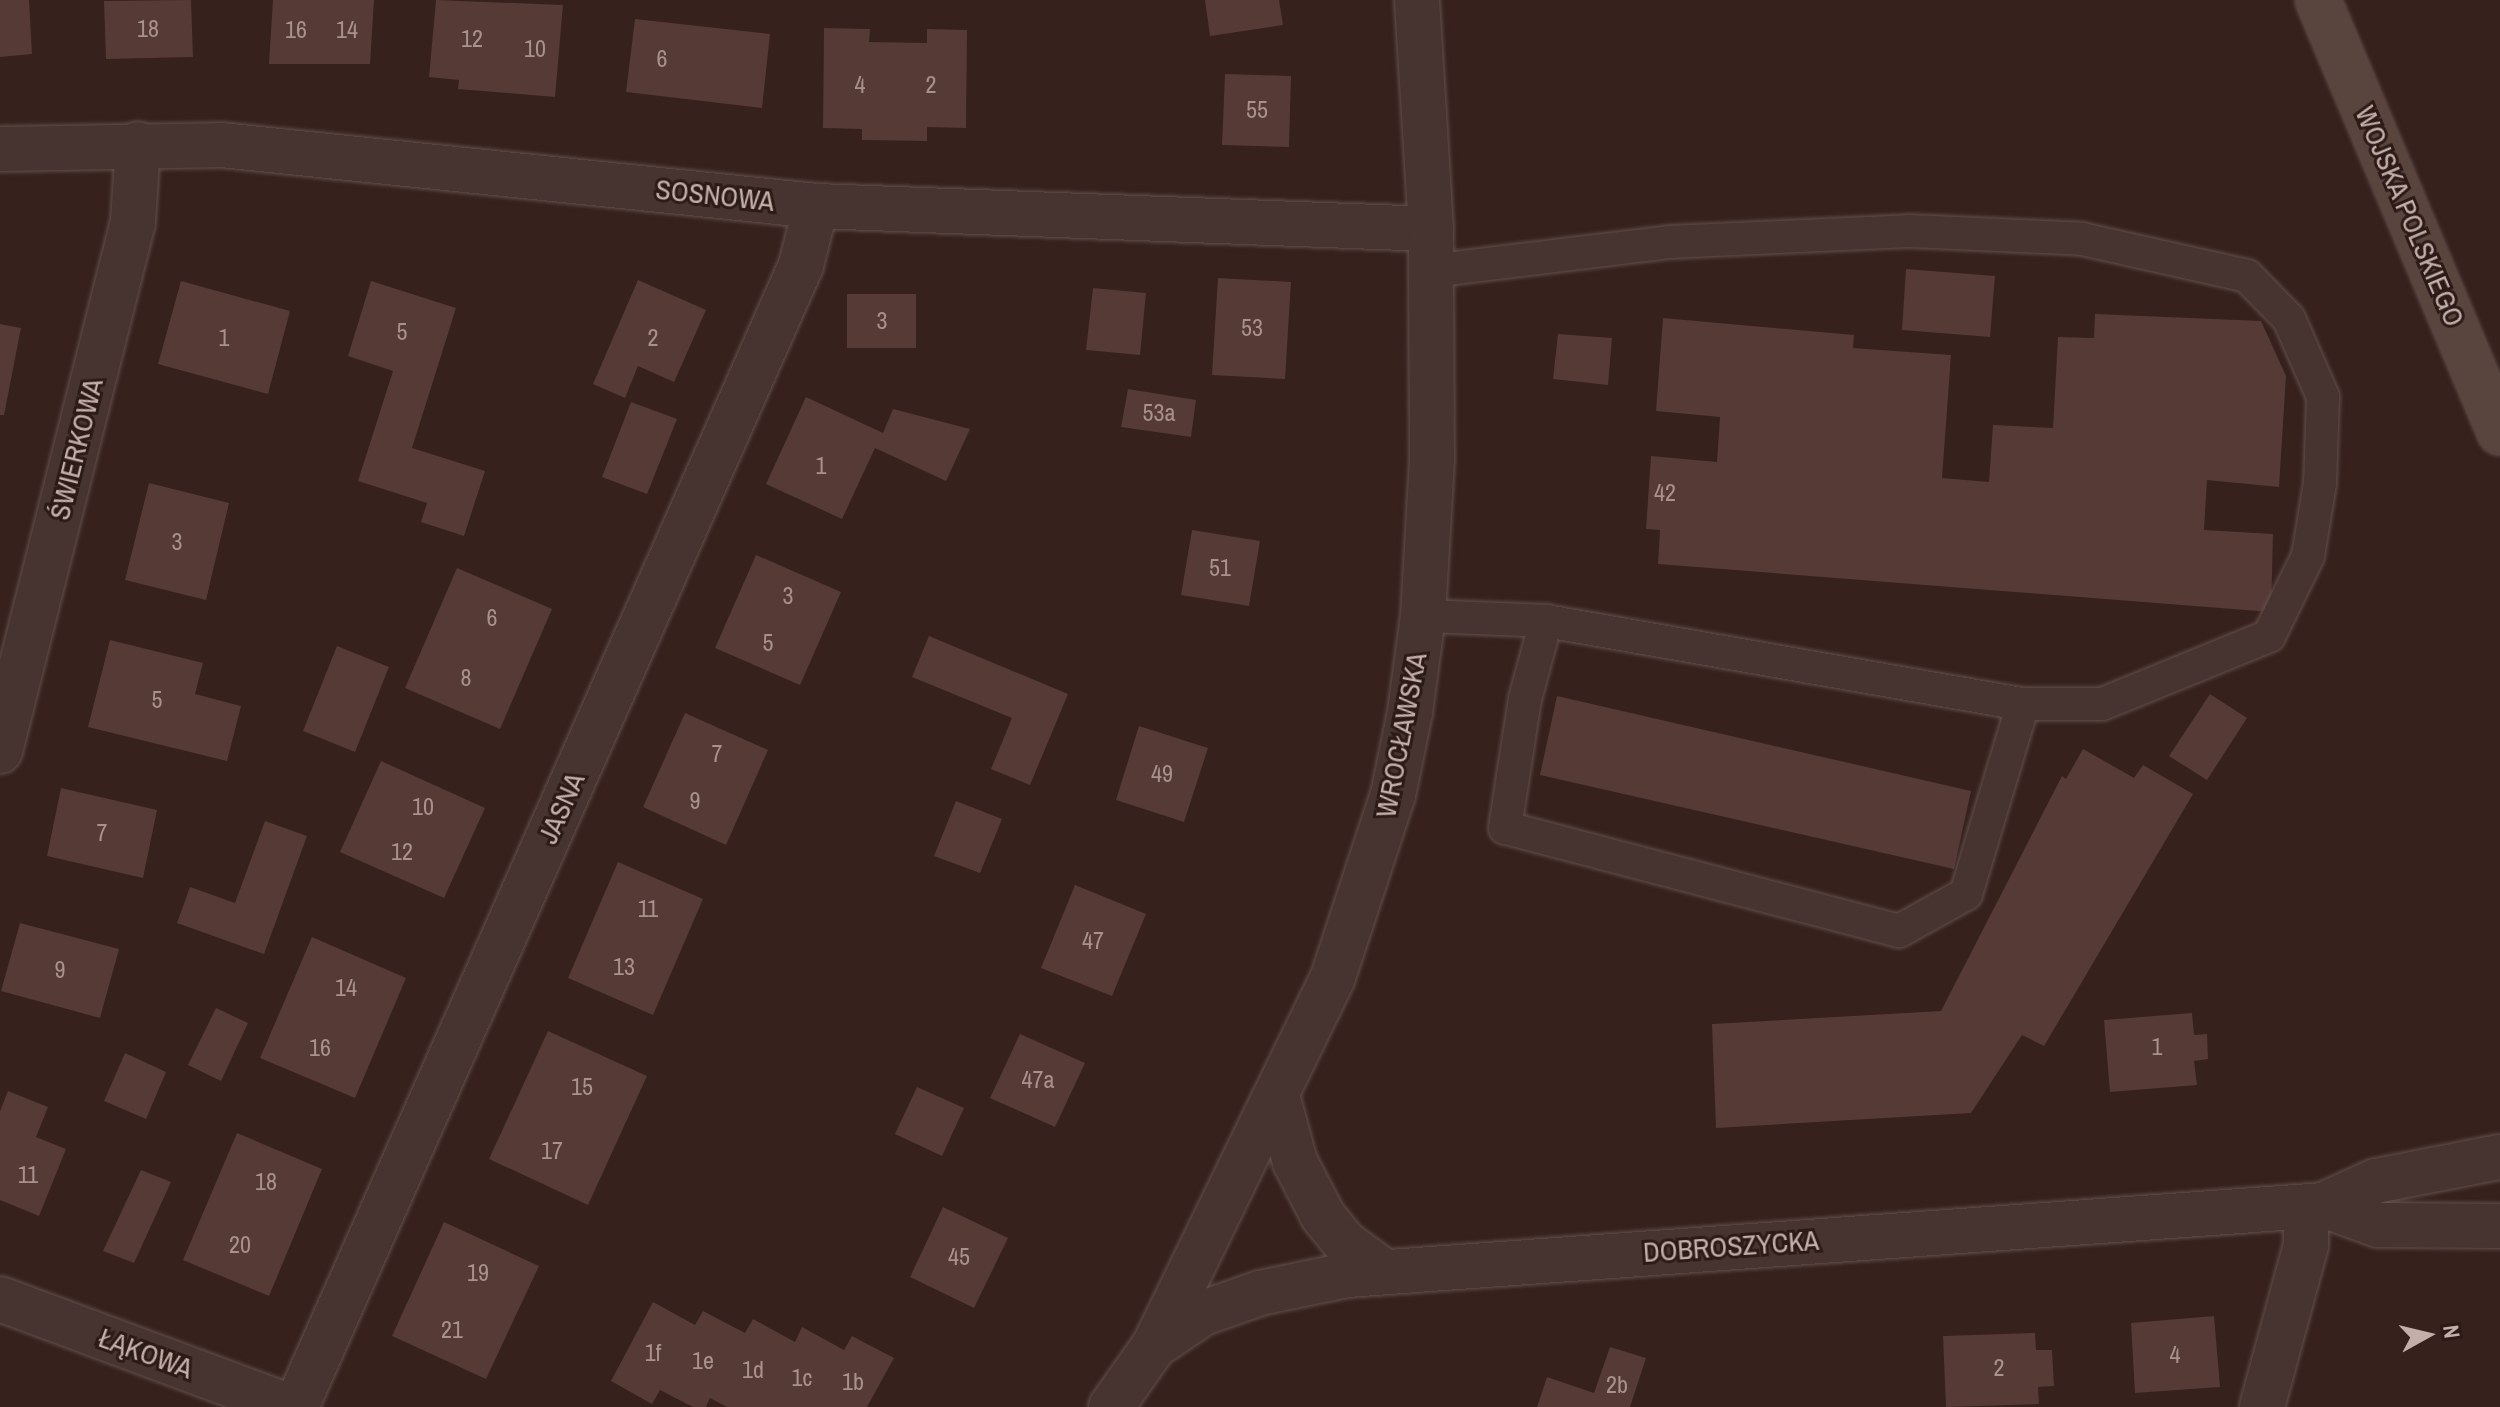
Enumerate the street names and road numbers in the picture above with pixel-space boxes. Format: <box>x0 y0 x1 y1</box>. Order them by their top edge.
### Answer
street label: WOJSKA POLSKIEGO <box>2348 100 2472 332</box>
street label: SOSNOWA <box>654 172 776 218</box>
street label: ŚWIERKOWA <box>42 375 110 523</box>
street label: WROCŁAWSKA <box>1369 650 1433 820</box>
street label: JASNA <box>531 767 591 849</box>
street label: DOBROSZYCKA <box>1642 1223 1820 1269</box>
street label: ŁĄKOWA <box>94 1321 198 1385</box>

